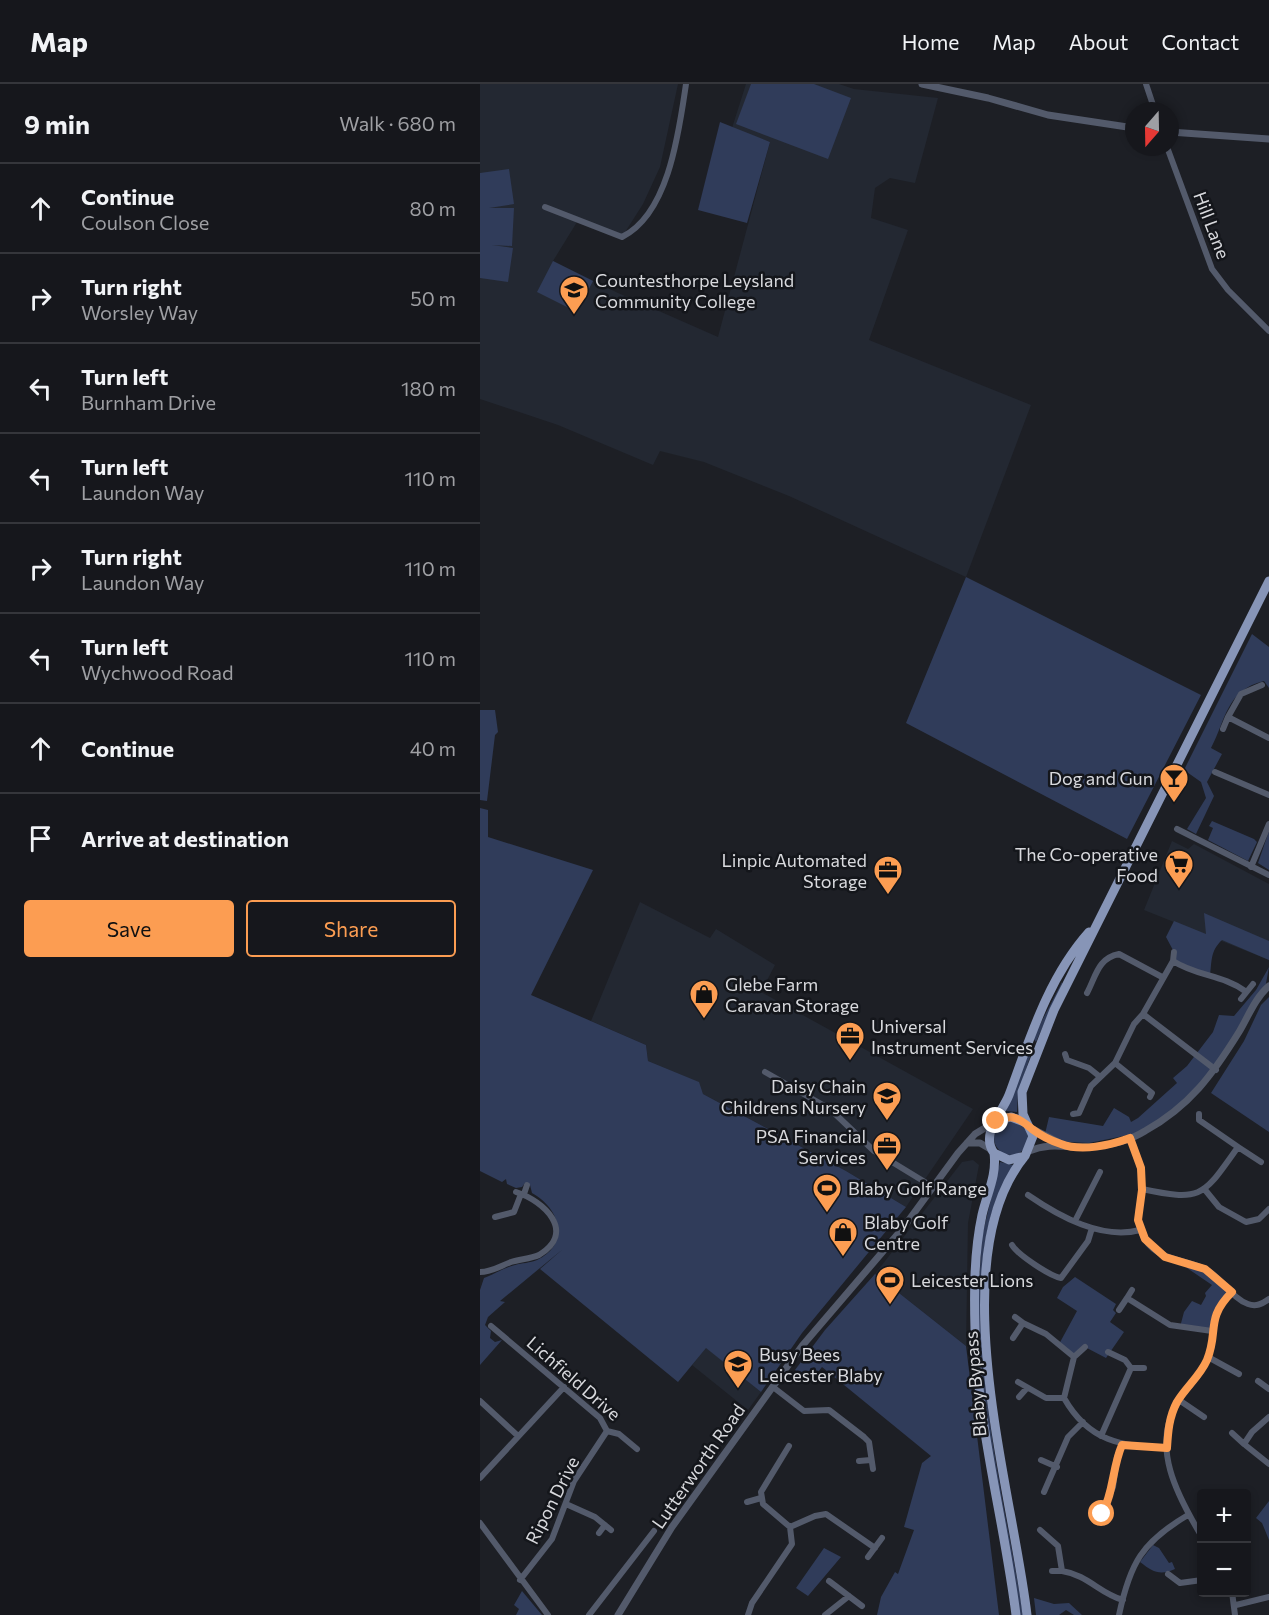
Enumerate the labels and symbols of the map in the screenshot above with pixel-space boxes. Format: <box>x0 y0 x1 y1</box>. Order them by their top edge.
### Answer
north arrow <box>1125 102 1179 156</box>
street label: Hill Lane <box>1189 188 1235 262</box>
place label: Countesthorpe Leysland Community College <box>595 269 794 312</box>
school or university icon: Countesthorpe Leysland Community College <box>558 274 590 316</box>
bar icon: Dog and Gun <box>1158 762 1190 804</box>
place label: Dog and Gun <box>1049 767 1153 789</box>
place label: The Co-operative Food <box>1015 843 1158 886</box>
supermarket icon: The Co-operative Food <box>1163 848 1195 890</box>
place label: Linpic Automated Storage <box>722 849 867 892</box>
office icon: Linpic Automated Storage <box>872 854 904 896</box>
place label: Glebe Farm Caravan Storage <box>725 973 859 1016</box>
shop icon: Glebe Farm Caravan Storage <box>688 978 720 1020</box>
place label: Universal Instrument Services <box>871 1015 1033 1058</box>
office icon: Universal Instrument Services <box>834 1020 866 1062</box>
place label: Daisy Chain Childrens Nursery <box>721 1075 866 1118</box>
school or university icon: Daisy Chain Childrens Nursery <box>871 1080 903 1122</box>
route end <box>982 1107 1008 1133</box>
place label: PSA Financial Services <box>756 1125 866 1168</box>
office icon: PSA Financial Services <box>871 1130 903 1172</box>
sports icon: Blaby Golf Range <box>811 1172 843 1214</box>
place label: Blaby Golf Range <box>848 1177 987 1199</box>
place label: Blaby Golf Centre <box>864 1211 949 1254</box>
shop icon: Blaby Golf Centre <box>827 1216 859 1258</box>
sports icon: Leicester Lions <box>874 1264 906 1306</box>
place label: Leicester Lions <box>911 1269 1034 1291</box>
street label: Blaby Bypass <box>959 1330 991 1438</box>
street label: Lichfield Drive <box>523 1331 625 1425</box>
place label: Busy Bees Leicester Blaby <box>759 1343 883 1386</box>
school or university icon: Busy Bees Leicester Blaby <box>722 1348 754 1390</box>
street label: Lutterworth Road <box>647 1400 749 1532</box>
street label: Ripon Drive <box>521 1453 583 1547</box>
route start <box>1088 1500 1114 1526</box>

